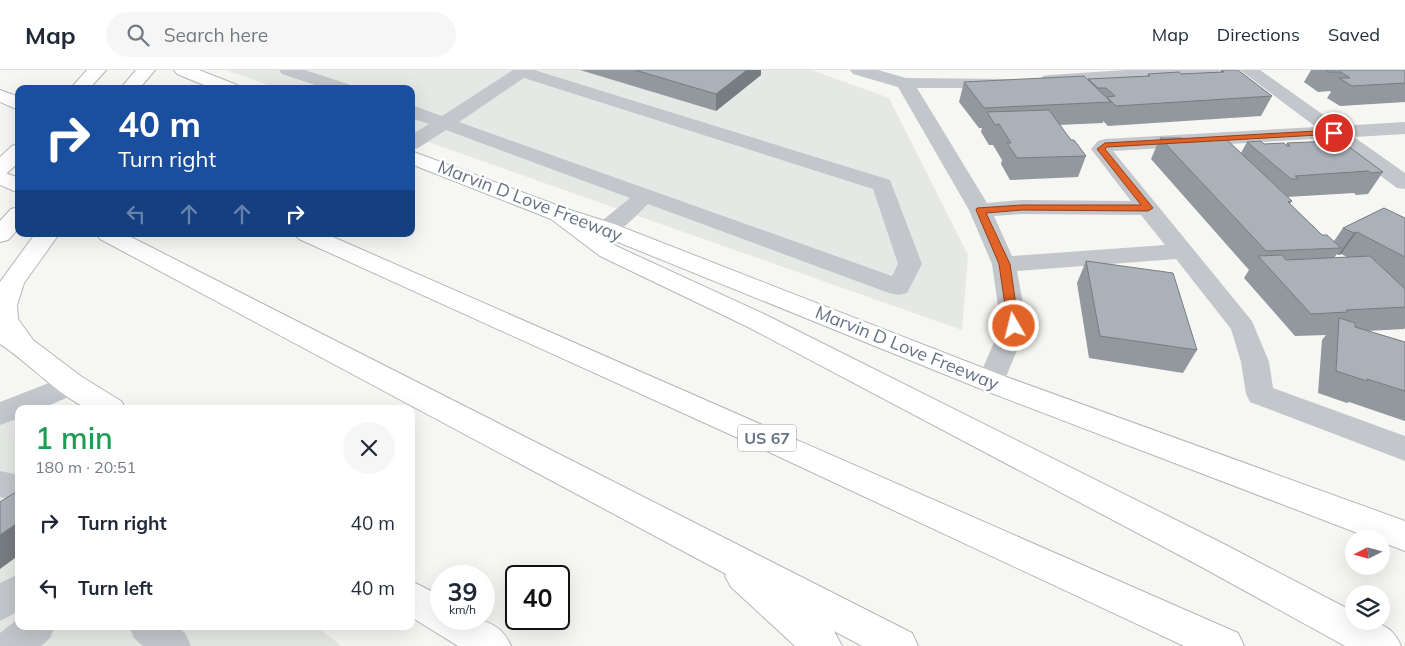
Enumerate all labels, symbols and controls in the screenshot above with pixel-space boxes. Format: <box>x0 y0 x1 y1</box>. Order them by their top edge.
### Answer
search box <box>106 12 456 57</box>
text: Map <box>25 20 76 50</box>
icon: search <box>124 21 152 49</box>
text: Search here <box>164 23 268 47</box>
text: Map <box>1152 23 1189 46</box>
text: Directions <box>1217 23 1300 46</box>
text: Saved <box>1328 23 1380 46</box>
text: 40 m <box>118 102 201 146</box>
icon: right <box>35 105 100 170</box>
pin <box>1313 112 1355 154</box>
icon: arrive <box>1320 119 1348 147</box>
text: Turn right <box>118 145 216 173</box>
street label: Marvin D Love Freeway <box>435 155 626 247</box>
icon: left <box>122 200 150 228</box>
icon: ahead <box>175 200 203 228</box>
icon: ahead <box>228 200 256 228</box>
icon: right <box>281 200 309 228</box>
position arrow <box>987 299 1039 351</box>
street label: Marvin D Love Freeway <box>812 300 1003 395</box>
text: 1 min <box>35 419 113 457</box>
button: close <box>343 422 395 474</box>
road number: US 67 <box>738 424 796 452</box>
text: 180 m · 20:51 <box>35 457 136 477</box>
icon: right <box>35 509 63 537</box>
text: Turn right <box>78 511 167 535</box>
text: 40 m <box>351 511 395 535</box>
north arrow <box>1345 530 1390 575</box>
map controls <box>1345 530 1390 630</box>
speed limit sign: 40 <box>505 565 570 630</box>
icon: left <box>35 574 63 602</box>
text: Turn left <box>78 576 153 600</box>
text: 40 m <box>351 576 395 600</box>
text: 39 <box>447 576 478 607</box>
button: layers <box>1345 585 1390 630</box>
text: km/h <box>449 602 476 617</box>

